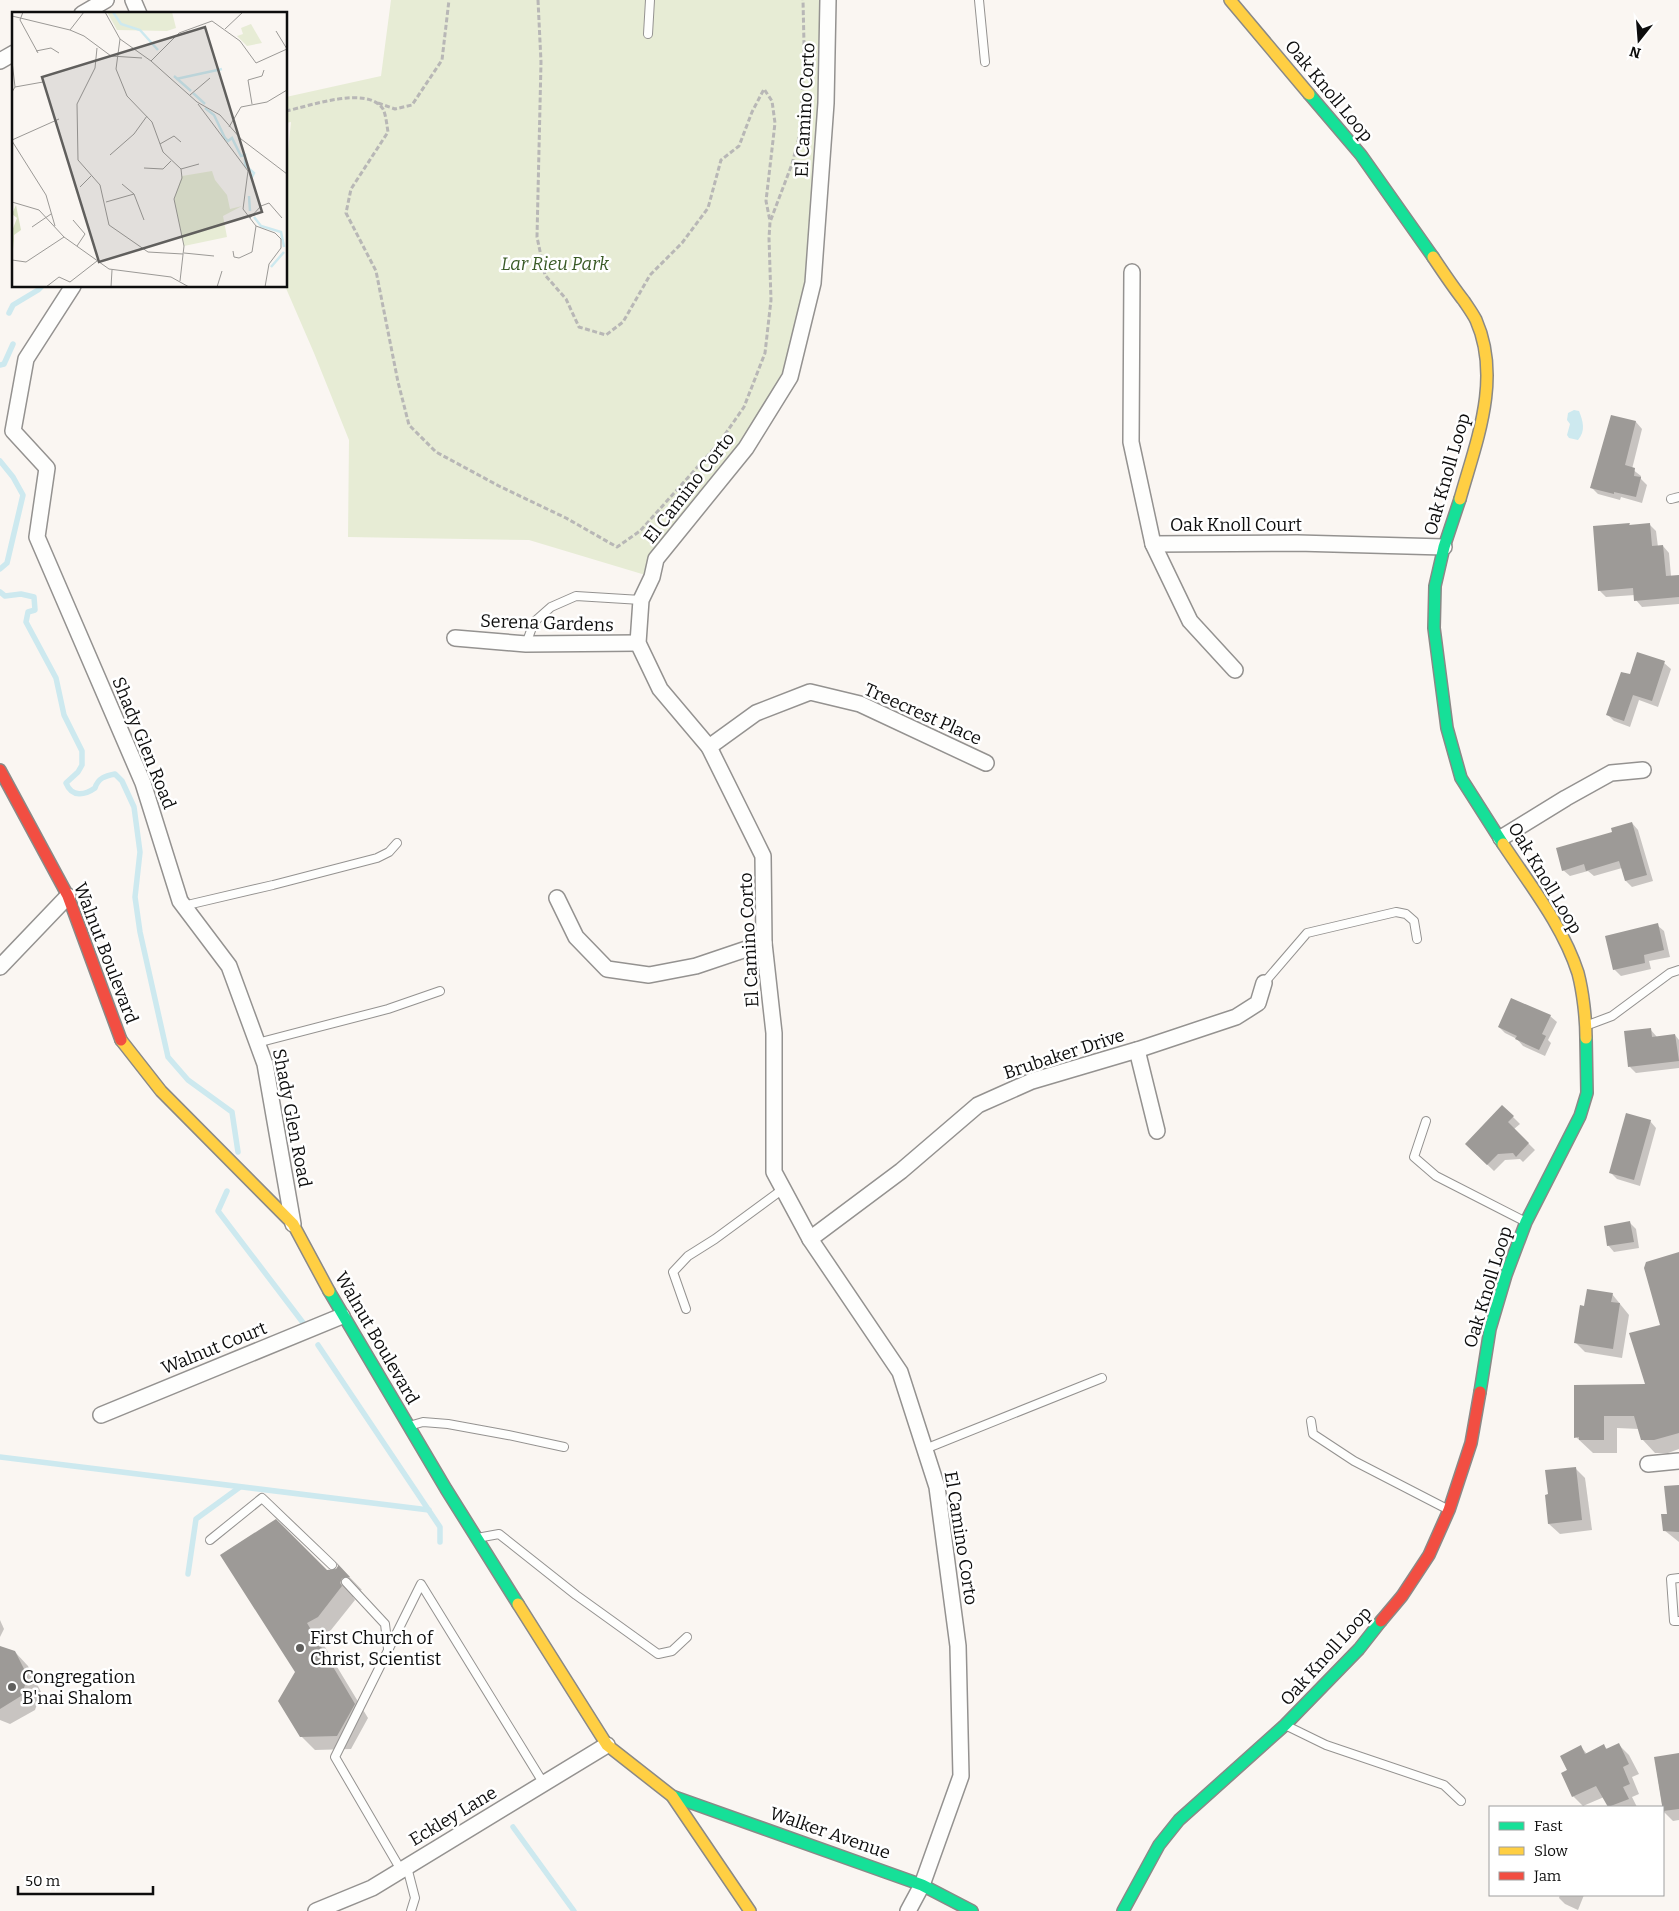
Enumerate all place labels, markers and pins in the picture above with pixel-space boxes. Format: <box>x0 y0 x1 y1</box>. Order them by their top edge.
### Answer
place label: First Church of Christ, Scientist <box>310 1627 442 1670</box>
marker: First Church of Christ, Scientist <box>294 1642 306 1654</box>
place label: Congregation B'nai Shalom <box>22 1666 136 1709</box>
marker: Congregation B'nai Shalom <box>6 1681 18 1693</box>

